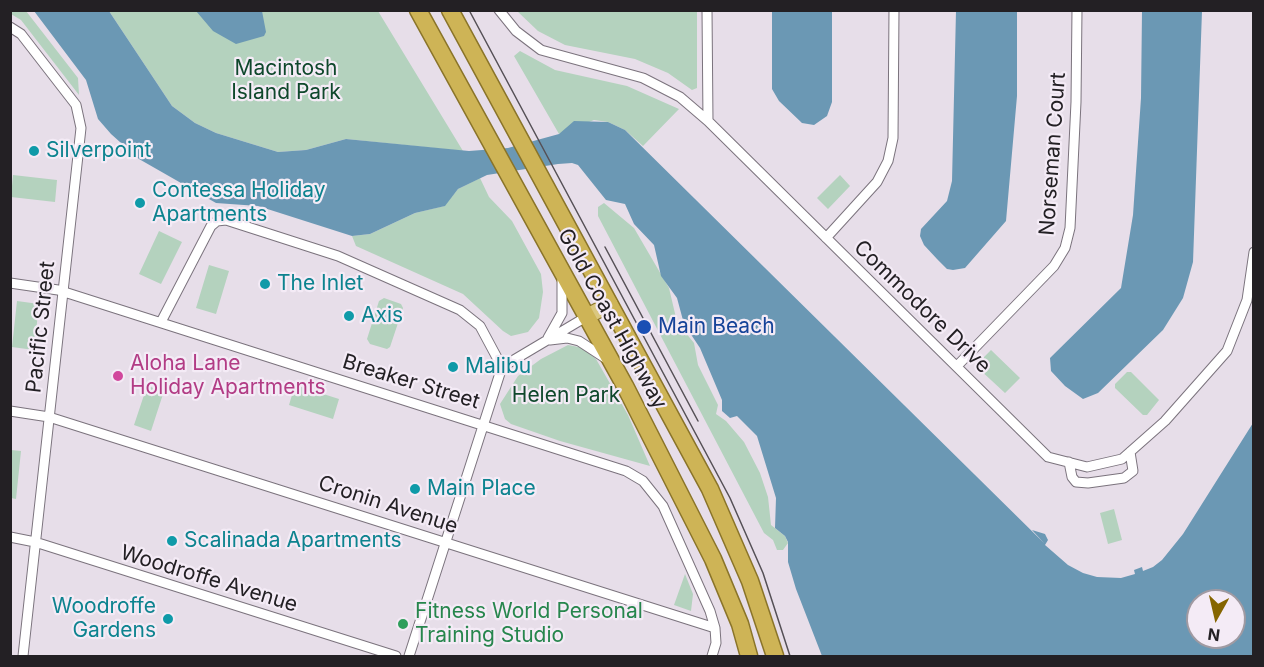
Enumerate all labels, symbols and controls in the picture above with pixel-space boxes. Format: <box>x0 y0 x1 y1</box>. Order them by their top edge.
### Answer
park label: Macintosh Island Park <box>231 56 341 106</box>
street label: Norseman Court <box>1035 72 1071 236</box>
place label: Silverpoint <box>46 138 151 164</box>
marker: Silverpoint <box>27 144 41 158</box>
place label: Contessa Holiday Apartments <box>152 178 326 228</box>
marker: Contessa Holiday Apartments <box>133 196 147 210</box>
street label: Gold Coast Highway <box>552 224 672 414</box>
street label: Commodore Drive <box>848 235 996 379</box>
street label: Pacific Street <box>22 260 60 394</box>
place label: The Inlet <box>277 271 363 297</box>
marker: The Inlet <box>258 277 272 291</box>
place label: Axis <box>361 303 403 329</box>
marker: Axis <box>342 309 356 323</box>
place label: Main Beach <box>658 314 775 340</box>
marker: Main Beach <box>635 318 653 336</box>
street label: Breaker Street <box>339 349 483 415</box>
place label: Aloha Lane Holiday Apartments <box>130 351 326 401</box>
place label: Malibu <box>465 354 531 380</box>
marker: Malibu <box>446 360 460 374</box>
marker: Aloha Lane Holiday Apartments <box>111 369 125 383</box>
park label: Helen Park <box>512 383 620 409</box>
street label: Cronin Avenue <box>315 471 461 539</box>
place label: Main Place <box>427 476 536 502</box>
marker: Main Place <box>408 482 422 496</box>
place label: Scalinada Apartments <box>184 528 402 554</box>
marker: Scalinada Apartments <box>165 534 179 548</box>
street label: Woodroffe Avenue <box>117 540 301 618</box>
north arrow <box>1186 589 1246 649</box>
place label: Woodroffe Gardens <box>52 594 156 644</box>
place label: Fitness World Personal Training Studio <box>415 599 643 649</box>
marker: Woodroffe Gardens <box>161 612 175 626</box>
marker: Fitness World Personal Training Studio <box>396 617 410 631</box>
text: N <box>1206 624 1221 646</box>

